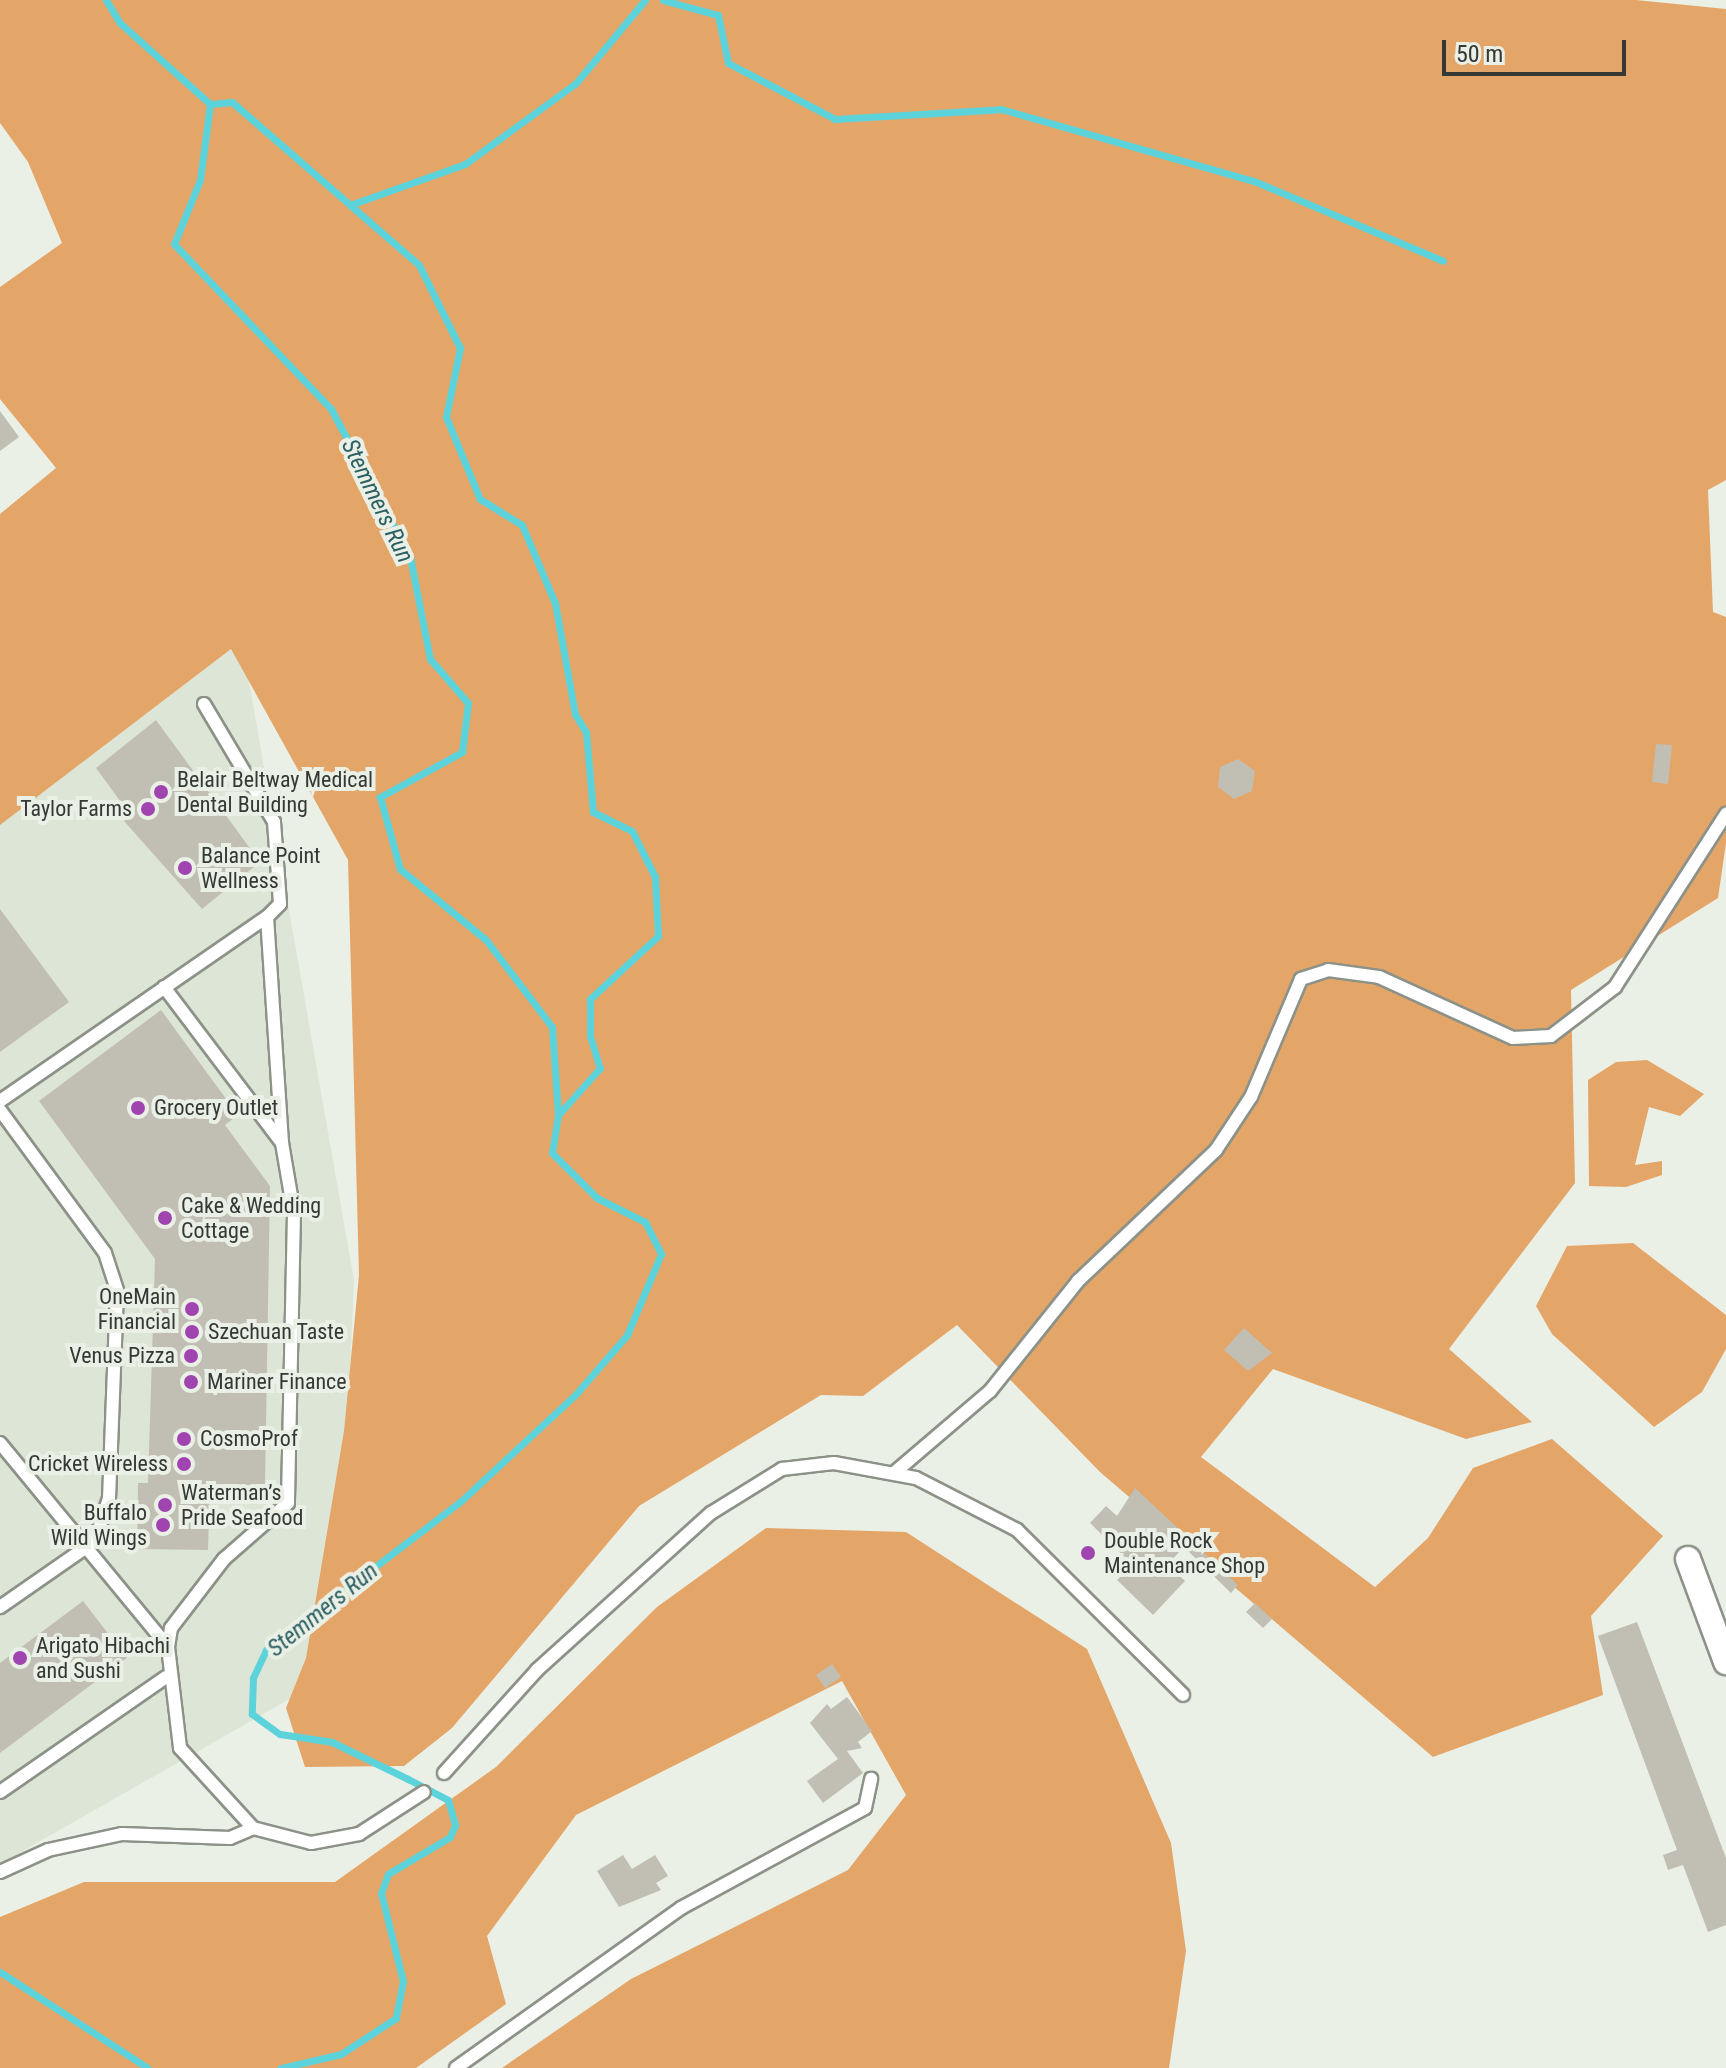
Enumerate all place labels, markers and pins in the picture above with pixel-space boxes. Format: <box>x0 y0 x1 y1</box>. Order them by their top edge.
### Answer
place label: Belair Beltway Medical Dental Building <box>177 766 373 818</box>
marker: Belair Beltway Medical Dental Building <box>152 783 170 801</box>
place label: Taylor Farms <box>20 796 132 822</box>
marker: Taylor Farms <box>139 800 157 818</box>
place label: Balance Point Wellness <box>201 842 321 894</box>
marker: Balance Point Wellness <box>176 859 194 877</box>
place label: Grocery Outlet <box>154 1095 278 1121</box>
marker: Grocery Outlet <box>129 1099 147 1117</box>
place label: Cake & Wedding Cottage <box>181 1192 321 1244</box>
marker: Cake & Wedding Cottage <box>156 1209 174 1227</box>
place label: OneMain Financial <box>98 1283 176 1334</box>
marker: OneMain Financial <box>183 1300 201 1318</box>
place label: Szechuan Taste <box>208 1319 345 1345</box>
marker: Szechuan Taste <box>183 1323 201 1341</box>
place label: Venus Pizza <box>69 1343 175 1369</box>
marker: Venus Pizza <box>182 1347 200 1365</box>
place label: Mariner Finance <box>207 1369 347 1395</box>
marker: Mariner Finance <box>182 1373 200 1391</box>
place label: CosmoProf <box>200 1426 298 1452</box>
marker: CosmoProf <box>175 1430 193 1448</box>
place label: Cricket Wireless <box>28 1451 168 1477</box>
marker: Cricket Wireless <box>175 1455 193 1473</box>
place label: Waterman’s Pride Seafood <box>181 1479 303 1530</box>
marker: Waterman’s Pride Seafood <box>156 1496 174 1514</box>
place label: Buffalo Wild Wings <box>51 1499 147 1550</box>
marker: Buffalo Wild Wings <box>154 1516 172 1534</box>
place label: Double Rock Maintenance Shop <box>1104 1527 1265 1578</box>
marker: Double Rock Maintenance Shop <box>1079 1544 1097 1562</box>
place label: Arigato Hibachi and Sushi <box>36 1632 170 1684</box>
marker: Arigato Hibachi and Sushi <box>11 1649 29 1667</box>

